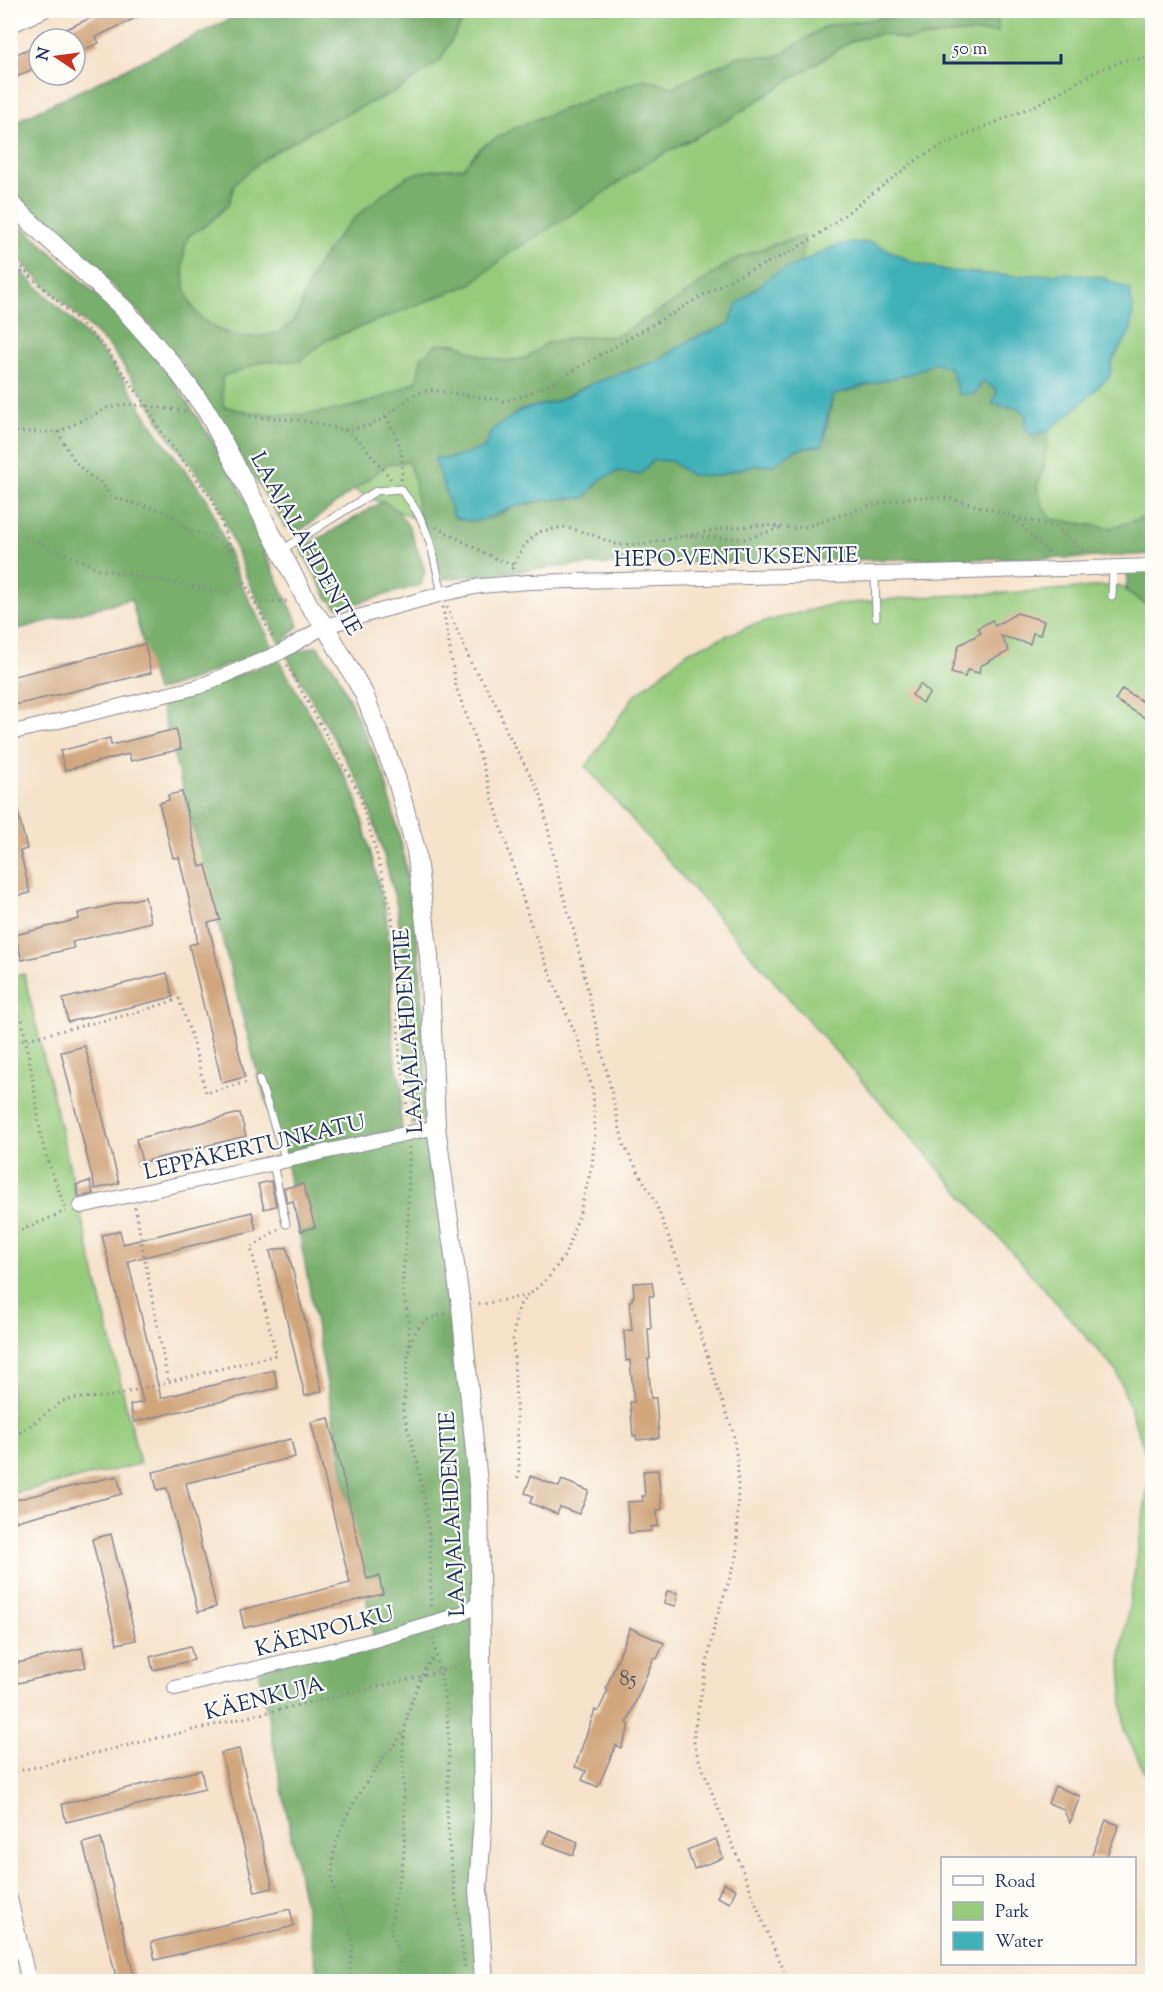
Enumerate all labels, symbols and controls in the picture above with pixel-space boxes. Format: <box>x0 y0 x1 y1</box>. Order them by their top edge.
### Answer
north arrow <box>27 27 87 87</box>
scale bar <box>944 27 1061 65</box>
text: 50 m <box>952 37 988 63</box>
text: N <box>32 45 58 63</box>
street label: LAAJALAHDENTIE <box>241 447 368 642</box>
street label: HEPO-VENTUKSENTIE <box>614 541 858 577</box>
street label: LAAJALAHDENTIE <box>387 927 433 1135</box>
street label: LEPPÄKERTUNKATU <box>141 1108 369 1190</box>
street label: LAAJALAHDENTIE <box>433 1410 475 1617</box>
street label: KÄENPOLKU <box>252 1599 398 1667</box>
house number: 85 <box>620 1666 637 1695</box>
street label: KÄENKUJA <box>202 1670 328 1730</box>
legend <box>941 1857 1136 1965</box>
text: Road <box>995 1870 1035 1896</box>
text: Park <box>995 1900 1030 1926</box>
text: Water <box>995 1930 1044 1956</box>

